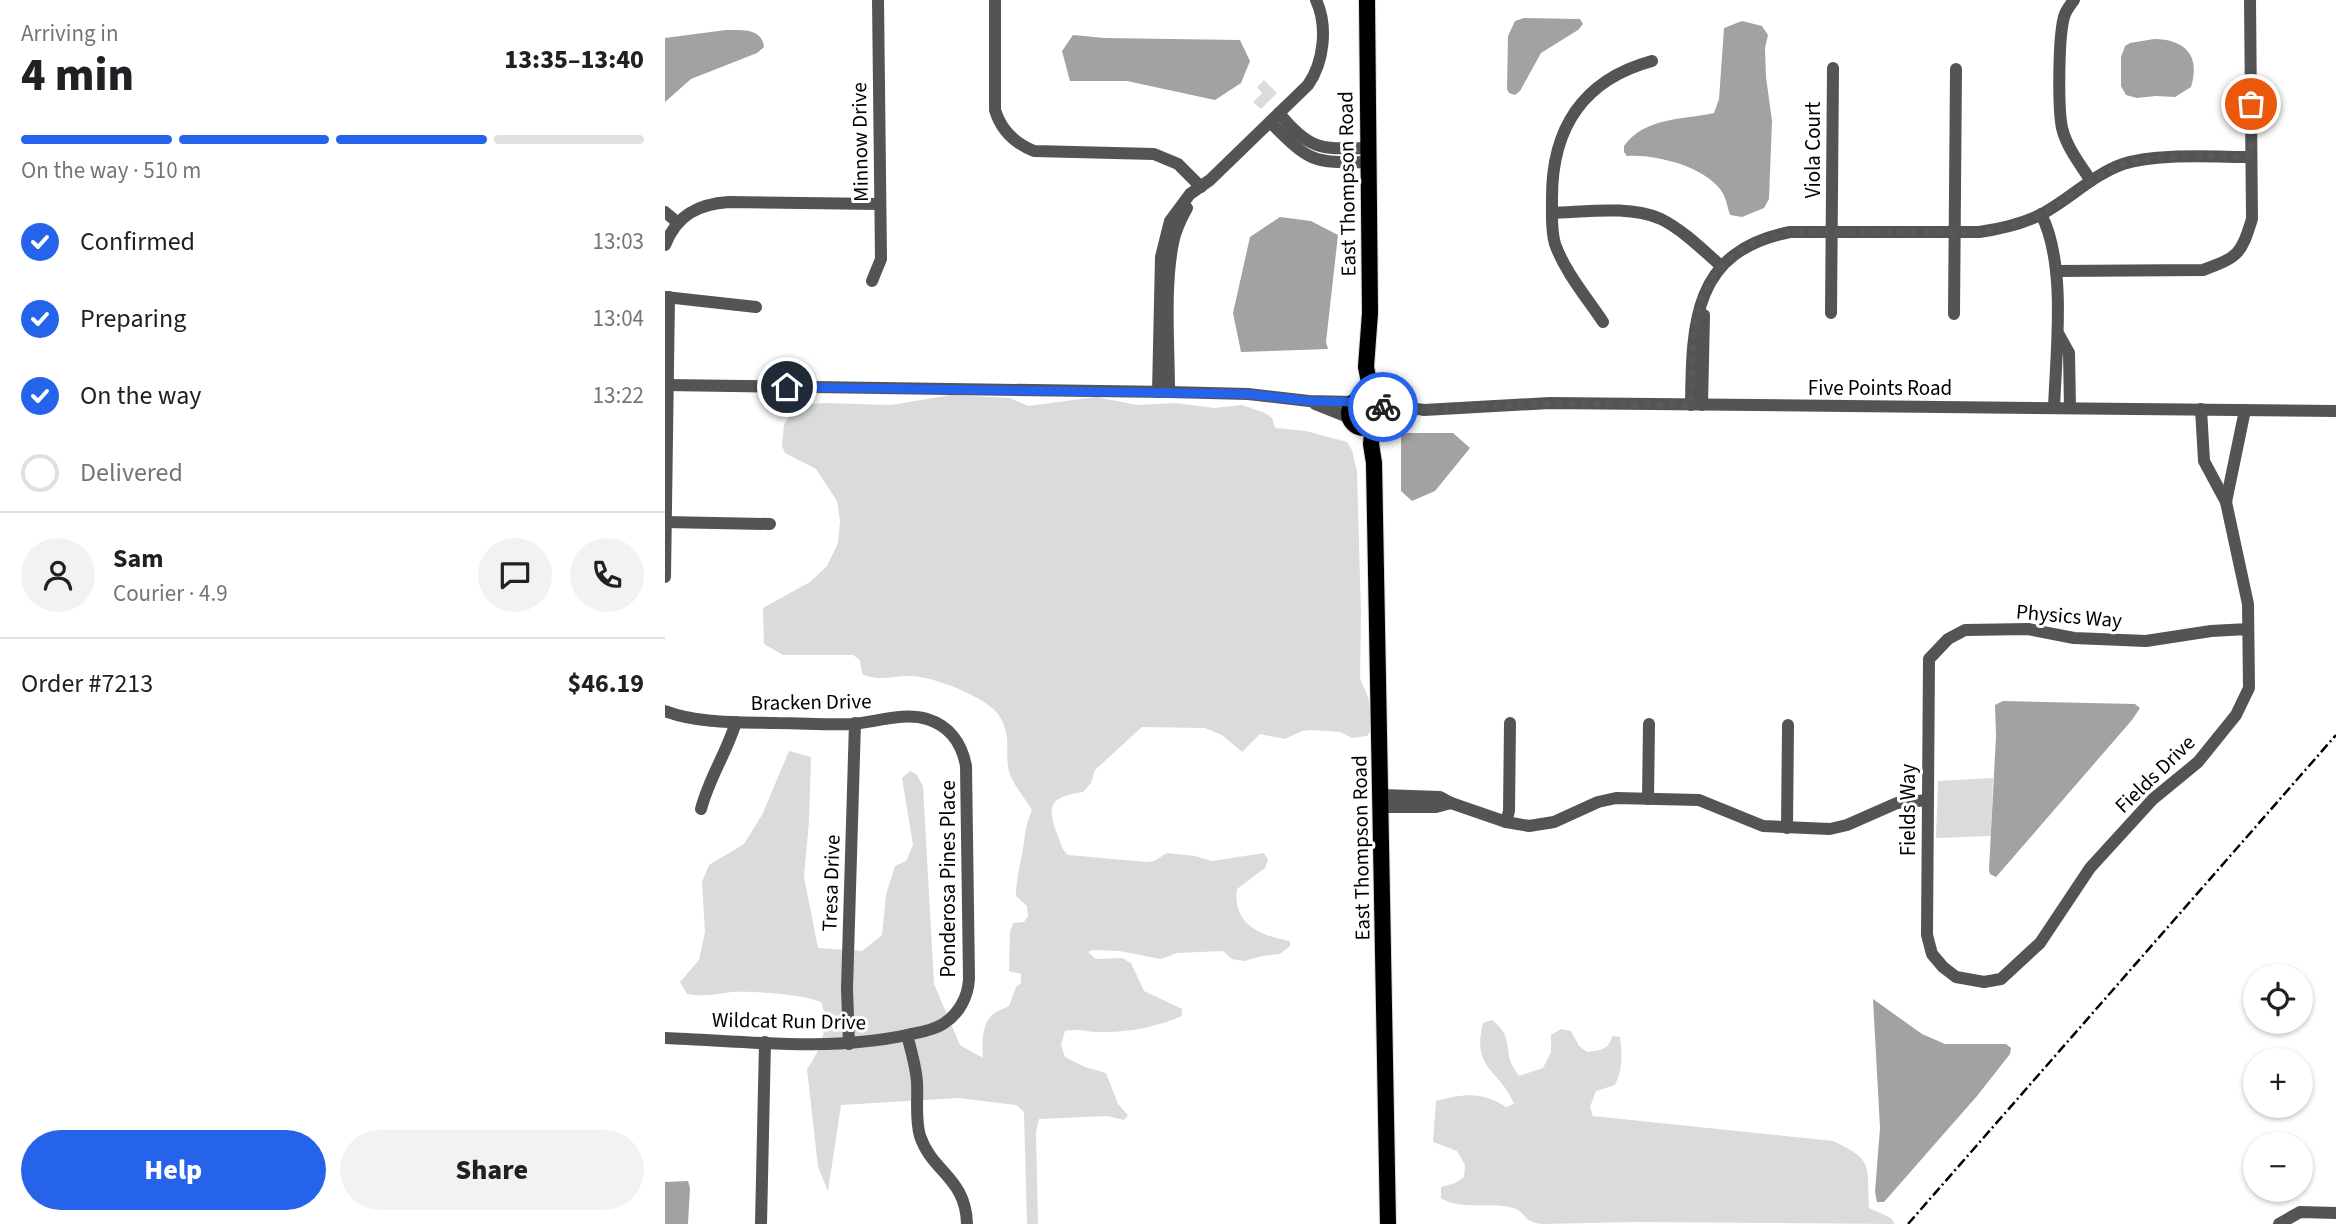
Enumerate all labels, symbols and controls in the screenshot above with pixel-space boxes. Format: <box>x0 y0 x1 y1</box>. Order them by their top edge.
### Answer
text: Arriving in <box>21 17 119 50</box>
text: 13:35–13:40 <box>504 41 644 78</box>
text: 4 min <box>21 43 134 108</box>
pin <box>2221 74 2281 134</box>
street label: Minnow Drive <box>844 82 876 202</box>
icon: bag <box>2232 85 2270 123</box>
street label: East Thompson Road <box>1330 91 1364 277</box>
street label: Viola Court <box>1798 102 1828 198</box>
text: On the way · 510 m <box>21 154 201 187</box>
icon: check <box>21 223 59 261</box>
text: Confirmed <box>80 223 195 260</box>
text: 13:03 <box>593 225 644 258</box>
icon: check <box>21 300 59 338</box>
text: Preparing <box>80 300 186 337</box>
text: 13:04 <box>593 302 644 335</box>
pin <box>757 357 817 417</box>
icon: home <box>768 368 806 406</box>
courier <box>1348 372 1418 442</box>
street label: Five Points Road <box>1808 373 1952 403</box>
icon: check <box>21 377 59 415</box>
text: On the way <box>80 377 201 414</box>
text: 13:22 <box>593 379 644 412</box>
icon: bike <box>1364 388 1402 426</box>
text: Delivered <box>80 454 183 491</box>
button: person <box>21 538 95 612</box>
button: chat <box>478 538 552 612</box>
button: phone <box>570 538 644 612</box>
text: Sam <box>113 540 163 577</box>
text: Courier · 4.9 <box>113 577 228 610</box>
street label: Physics Way <box>2015 596 2123 636</box>
text: Order #7213 <box>21 665 153 702</box>
text: $46.19 <box>568 665 644 702</box>
street label: Bracken Drive <box>750 686 872 718</box>
street label: Fields Drive <box>2108 728 2202 820</box>
street label: East Thompson Road <box>1344 755 1378 941</box>
street label: Fields Way <box>1893 764 1923 856</box>
street label: Ponderosa Pines Place <box>933 780 963 978</box>
street label: Tresa Drive <box>814 834 848 932</box>
map controls <box>2243 964 2313 1202</box>
button: locate <box>2243 964 2313 1034</box>
street label: Wildcat Run Drive <box>712 1005 866 1037</box>
button: + <box>2243 1048 2313 1118</box>
button: Help <box>21 1130 326 1210</box>
button: Share <box>340 1130 644 1210</box>
button: − <box>2243 1132 2313 1202</box>

